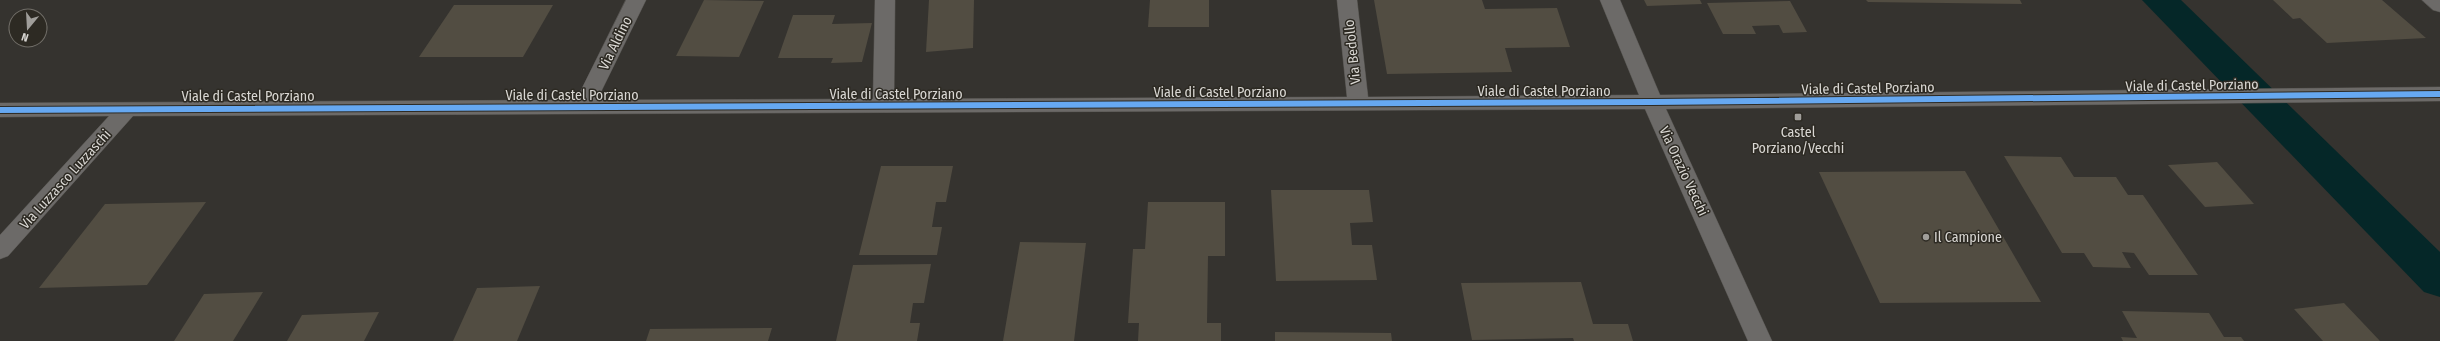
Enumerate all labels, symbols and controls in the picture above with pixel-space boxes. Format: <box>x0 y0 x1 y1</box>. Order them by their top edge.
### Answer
north arrow <box>8 8 48 48</box>
street label: Via Aldino <box>595 14 636 73</box>
street label: Via Bedollo <box>1341 19 1364 85</box>
text: N <box>20 30 30 44</box>
street label: Viale di Castel Porziano <box>2125 76 2259 95</box>
street label: Viale di Castel Porziano <box>1801 79 1935 98</box>
street label: Viale di Castel Porziano <box>1477 83 1611 100</box>
street label: Viale di Castel Porziano <box>1153 84 1287 101</box>
street label: Viale di Castel Porziano <box>829 86 963 103</box>
street label: Viale di Castel Porziano <box>505 87 639 104</box>
street label: Viale di Castel Porziano <box>181 88 315 105</box>
marker: Castel Porziano/Vecchi <box>1793 112 1803 122</box>
street label: Via Orazio Vecchi <box>1655 124 1712 219</box>
place label: Castel Porziano/Vecchi <box>1752 124 1844 157</box>
street label: Via Luzzasco Luzzaschi <box>16 126 115 233</box>
place label: Il Campione <box>1934 229 2002 246</box>
marker: Il Campione <box>1921 232 1931 242</box>

